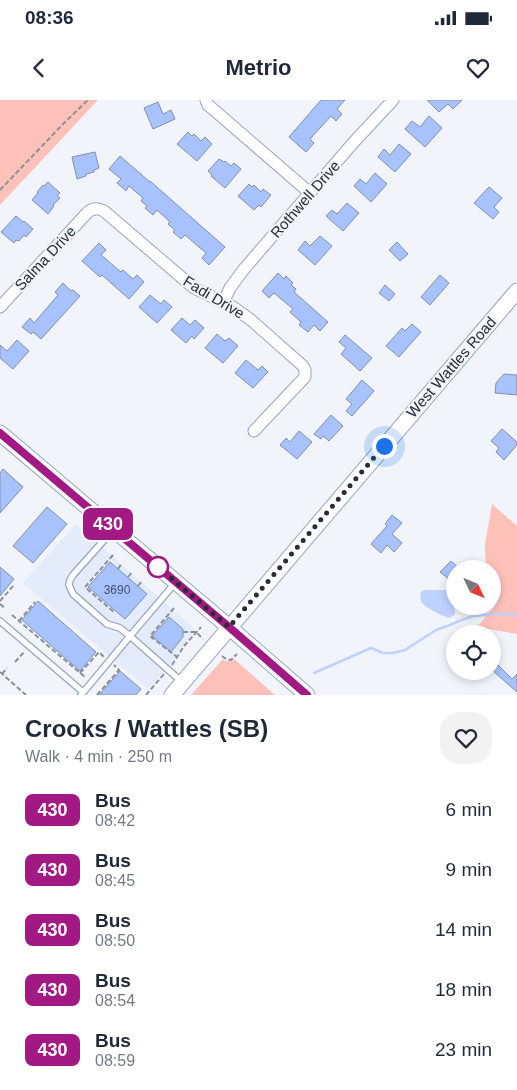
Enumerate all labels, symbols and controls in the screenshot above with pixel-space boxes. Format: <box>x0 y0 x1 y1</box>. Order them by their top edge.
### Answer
text: 08:36 <box>25 7 74 28</box>
icon: back <box>25 54 53 82</box>
icon: heart <box>464 54 492 82</box>
text: Metrio <box>226 55 292 80</box>
street label: Rothwell Drive <box>267 157 343 241</box>
street label: Salma Drive <box>11 222 79 294</box>
street label: Fadi Drive <box>180 272 248 322</box>
street label: West Wattles Road <box>403 313 499 421</box>
your location <box>372 434 397 459</box>
line badge: 430 <box>79 508 137 540</box>
text: 430 <box>93 514 123 534</box>
unlabelled marker <box>147 556 169 578</box>
north arrow <box>446 560 501 615</box>
map controls <box>446 560 501 680</box>
house number: 3690 <box>104 583 131 597</box>
button: locate <box>446 625 501 680</box>
button: heart <box>440 712 492 764</box>
text: Crooks / Wattles (SB) <box>25 715 268 742</box>
text: Walk · 4 min · 250 m <box>25 748 172 765</box>
text: Bus <box>95 790 131 811</box>
text: 6 min <box>446 799 492 820</box>
text: 430 <box>37 800 68 820</box>
text: 08:42 <box>95 812 135 829</box>
text: Bus <box>95 850 131 871</box>
text: 9 min <box>446 859 492 880</box>
text: 430 <box>37 860 68 880</box>
text: 08:45 <box>95 872 135 889</box>
text: Bus <box>95 910 131 931</box>
text: 14 min <box>435 919 492 940</box>
text: 430 <box>37 920 68 940</box>
text: 08:50 <box>95 932 135 949</box>
text: Bus <box>95 970 131 991</box>
text: 18 min <box>435 979 492 1000</box>
text: 430 <box>37 980 68 1000</box>
text: 08:54 <box>95 992 135 1009</box>
text: Bus <box>95 1030 131 1051</box>
text: 23 min <box>435 1039 492 1060</box>
text: 430 <box>37 1040 68 1060</box>
text: 08:59 <box>95 1052 135 1069</box>

